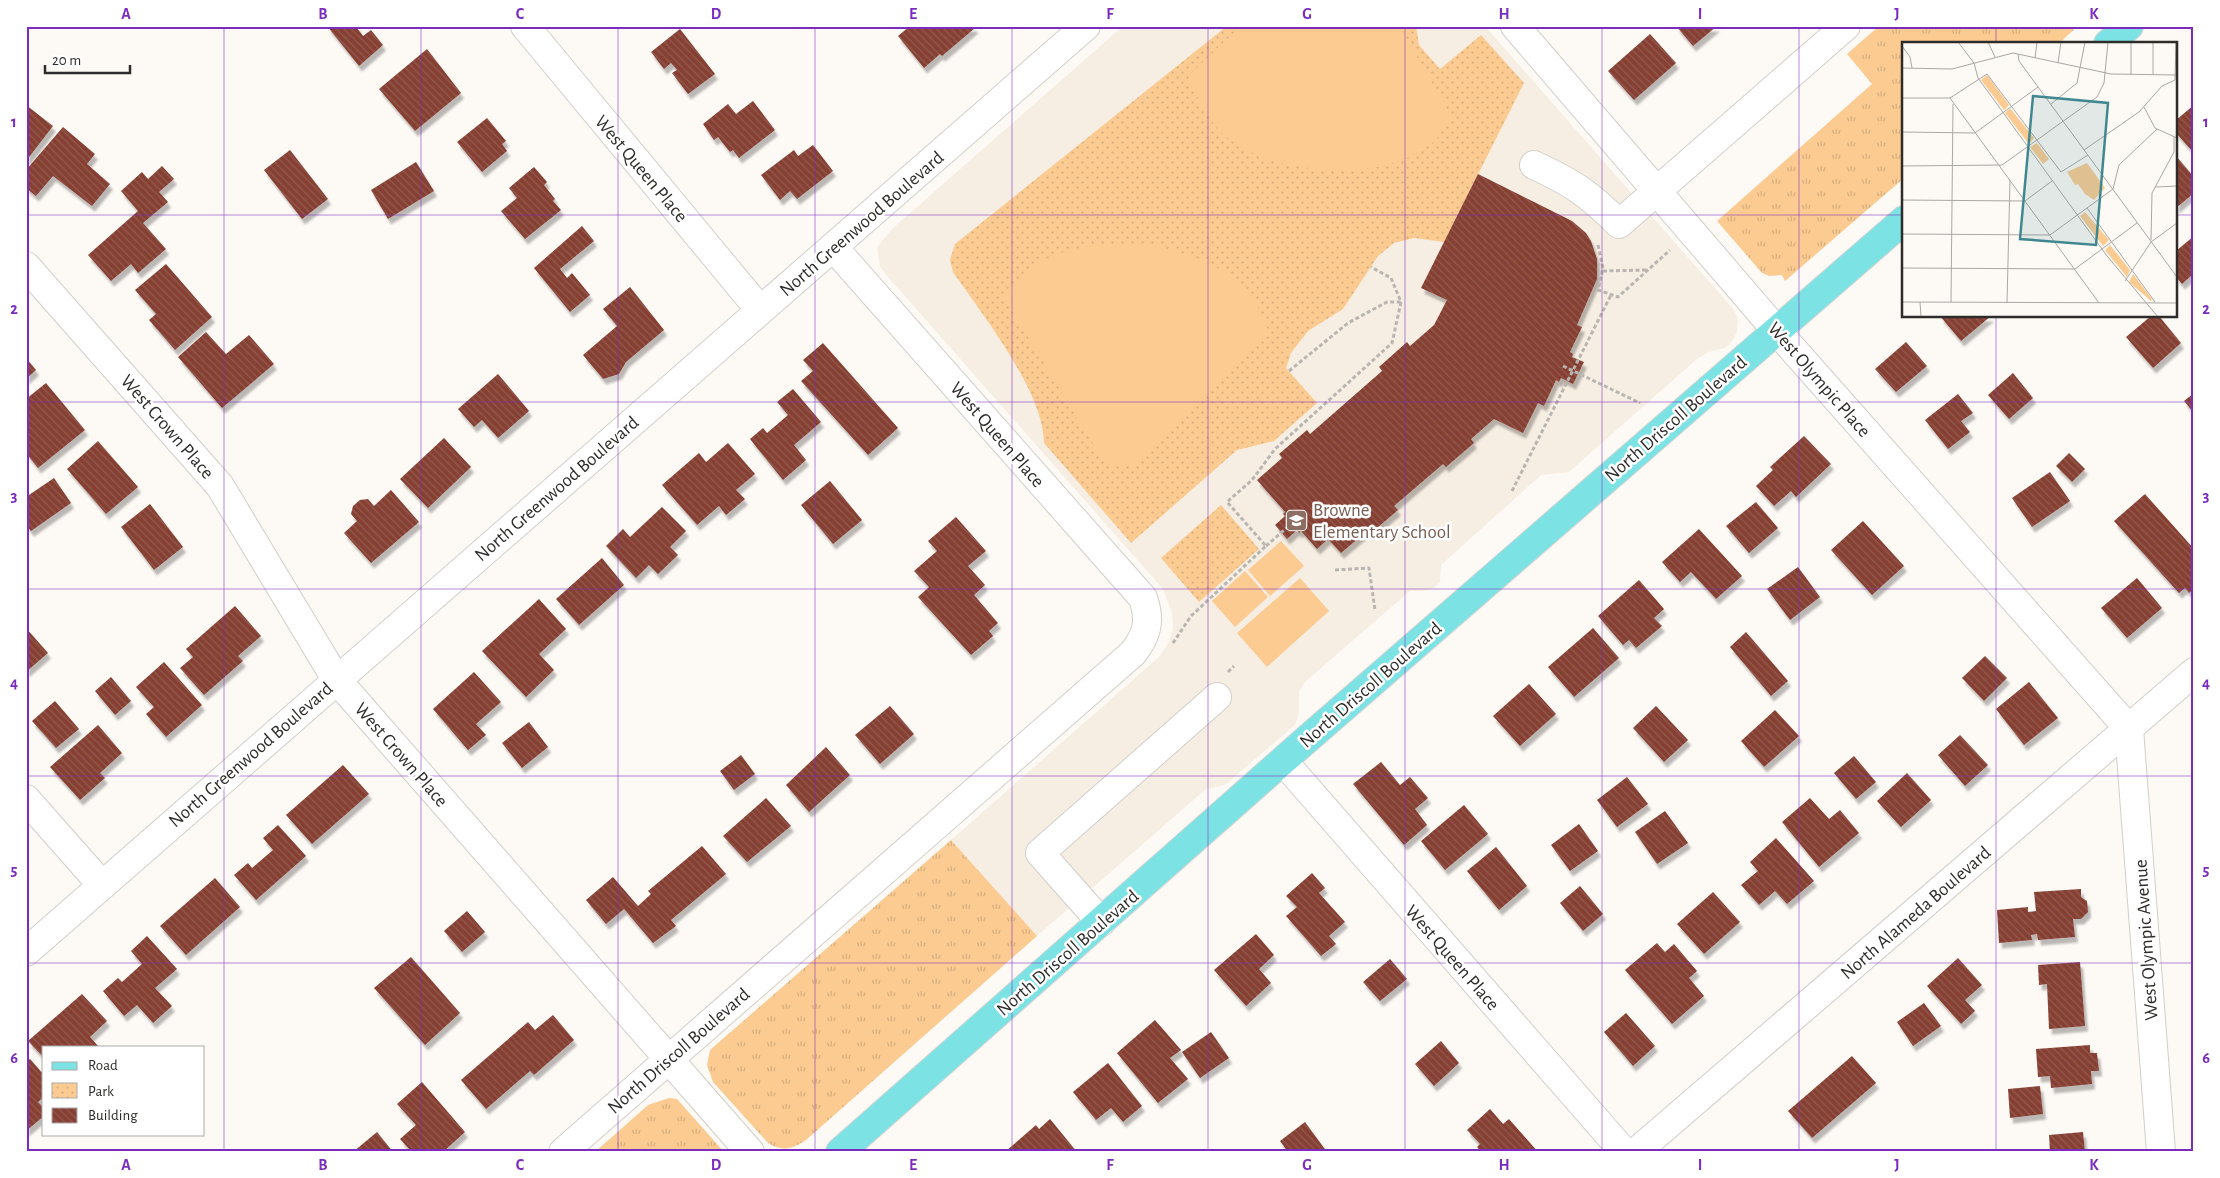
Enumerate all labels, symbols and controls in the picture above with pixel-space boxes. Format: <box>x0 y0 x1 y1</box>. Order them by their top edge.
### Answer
text: A <box>121 6 131 22</box>
text: B <box>318 6 328 22</box>
text: C <box>516 6 525 22</box>
text: D <box>711 6 722 22</box>
text: E <box>909 6 917 22</box>
text: F <box>1106 6 1114 22</box>
text: G <box>1302 6 1312 22</box>
text: H <box>1498 6 1510 22</box>
text: I <box>1698 6 1702 22</box>
text: J <box>1894 6 1900 22</box>
text: K <box>2089 6 2099 22</box>
scale bar <box>45 42 130 74</box>
inset map <box>1902 42 2178 318</box>
text: 20 m <box>52 53 81 68</box>
street label: West Queen Place <box>591 112 691 226</box>
text: 1 <box>11 114 17 130</box>
text: 1 <box>2203 114 2209 130</box>
street label: North Greenwood Boulevard <box>777 148 948 300</box>
text: 2 <box>10 301 18 317</box>
text: 2 <box>2202 301 2210 317</box>
street label: West Olympic Place <box>1764 319 1874 441</box>
street label: North Driscoll Boulevard <box>1601 353 1751 486</box>
street label: West Crown Place <box>117 371 217 483</box>
street label: West Queen Place <box>946 379 1048 491</box>
street label: North Greenwood Boulevard <box>472 413 643 565</box>
text: 3 <box>11 488 18 504</box>
text: 3 <box>2203 488 2210 504</box>
place label: Browne Elementary School <box>1313 501 1451 542</box>
school or university icon: Browne Elementary School <box>1285 508 1309 532</box>
street label: North Driscoll Boulevard <box>1296 619 1446 752</box>
text: 4 <box>10 675 18 691</box>
text: 4 <box>2202 675 2210 691</box>
street label: North Greenwood Boulevard <box>166 679 337 831</box>
street label: West Crown Place <box>351 699 451 811</box>
street label: North Alameda Boulevard <box>1837 843 1995 983</box>
street label: West Olympic Avenue <box>2131 859 2162 1021</box>
text: 5 <box>11 862 18 878</box>
text: 5 <box>2203 862 2210 878</box>
street label: North Driscoll Boulevard <box>993 887 1143 1020</box>
street label: West Queen Place <box>1401 902 1503 1014</box>
street label: North Driscoll Boulevard <box>604 985 754 1118</box>
legend <box>42 1046 205 1136</box>
text: 6 <box>10 1050 18 1066</box>
text: 6 <box>2202 1050 2210 1066</box>
text: Road <box>88 1058 118 1073</box>
text: Park <box>88 1084 114 1099</box>
text: Building <box>88 1108 138 1123</box>
text: A <box>121 1157 131 1173</box>
text: B <box>318 1157 328 1173</box>
text: C <box>516 1157 525 1173</box>
text: D <box>711 1157 722 1173</box>
text: E <box>909 1157 917 1173</box>
text: F <box>1106 1157 1114 1173</box>
text: G <box>1302 1157 1312 1173</box>
text: H <box>1498 1157 1510 1173</box>
text: I <box>1698 1157 1702 1173</box>
text: J <box>1894 1157 1900 1173</box>
text: K <box>2089 1157 2099 1173</box>

